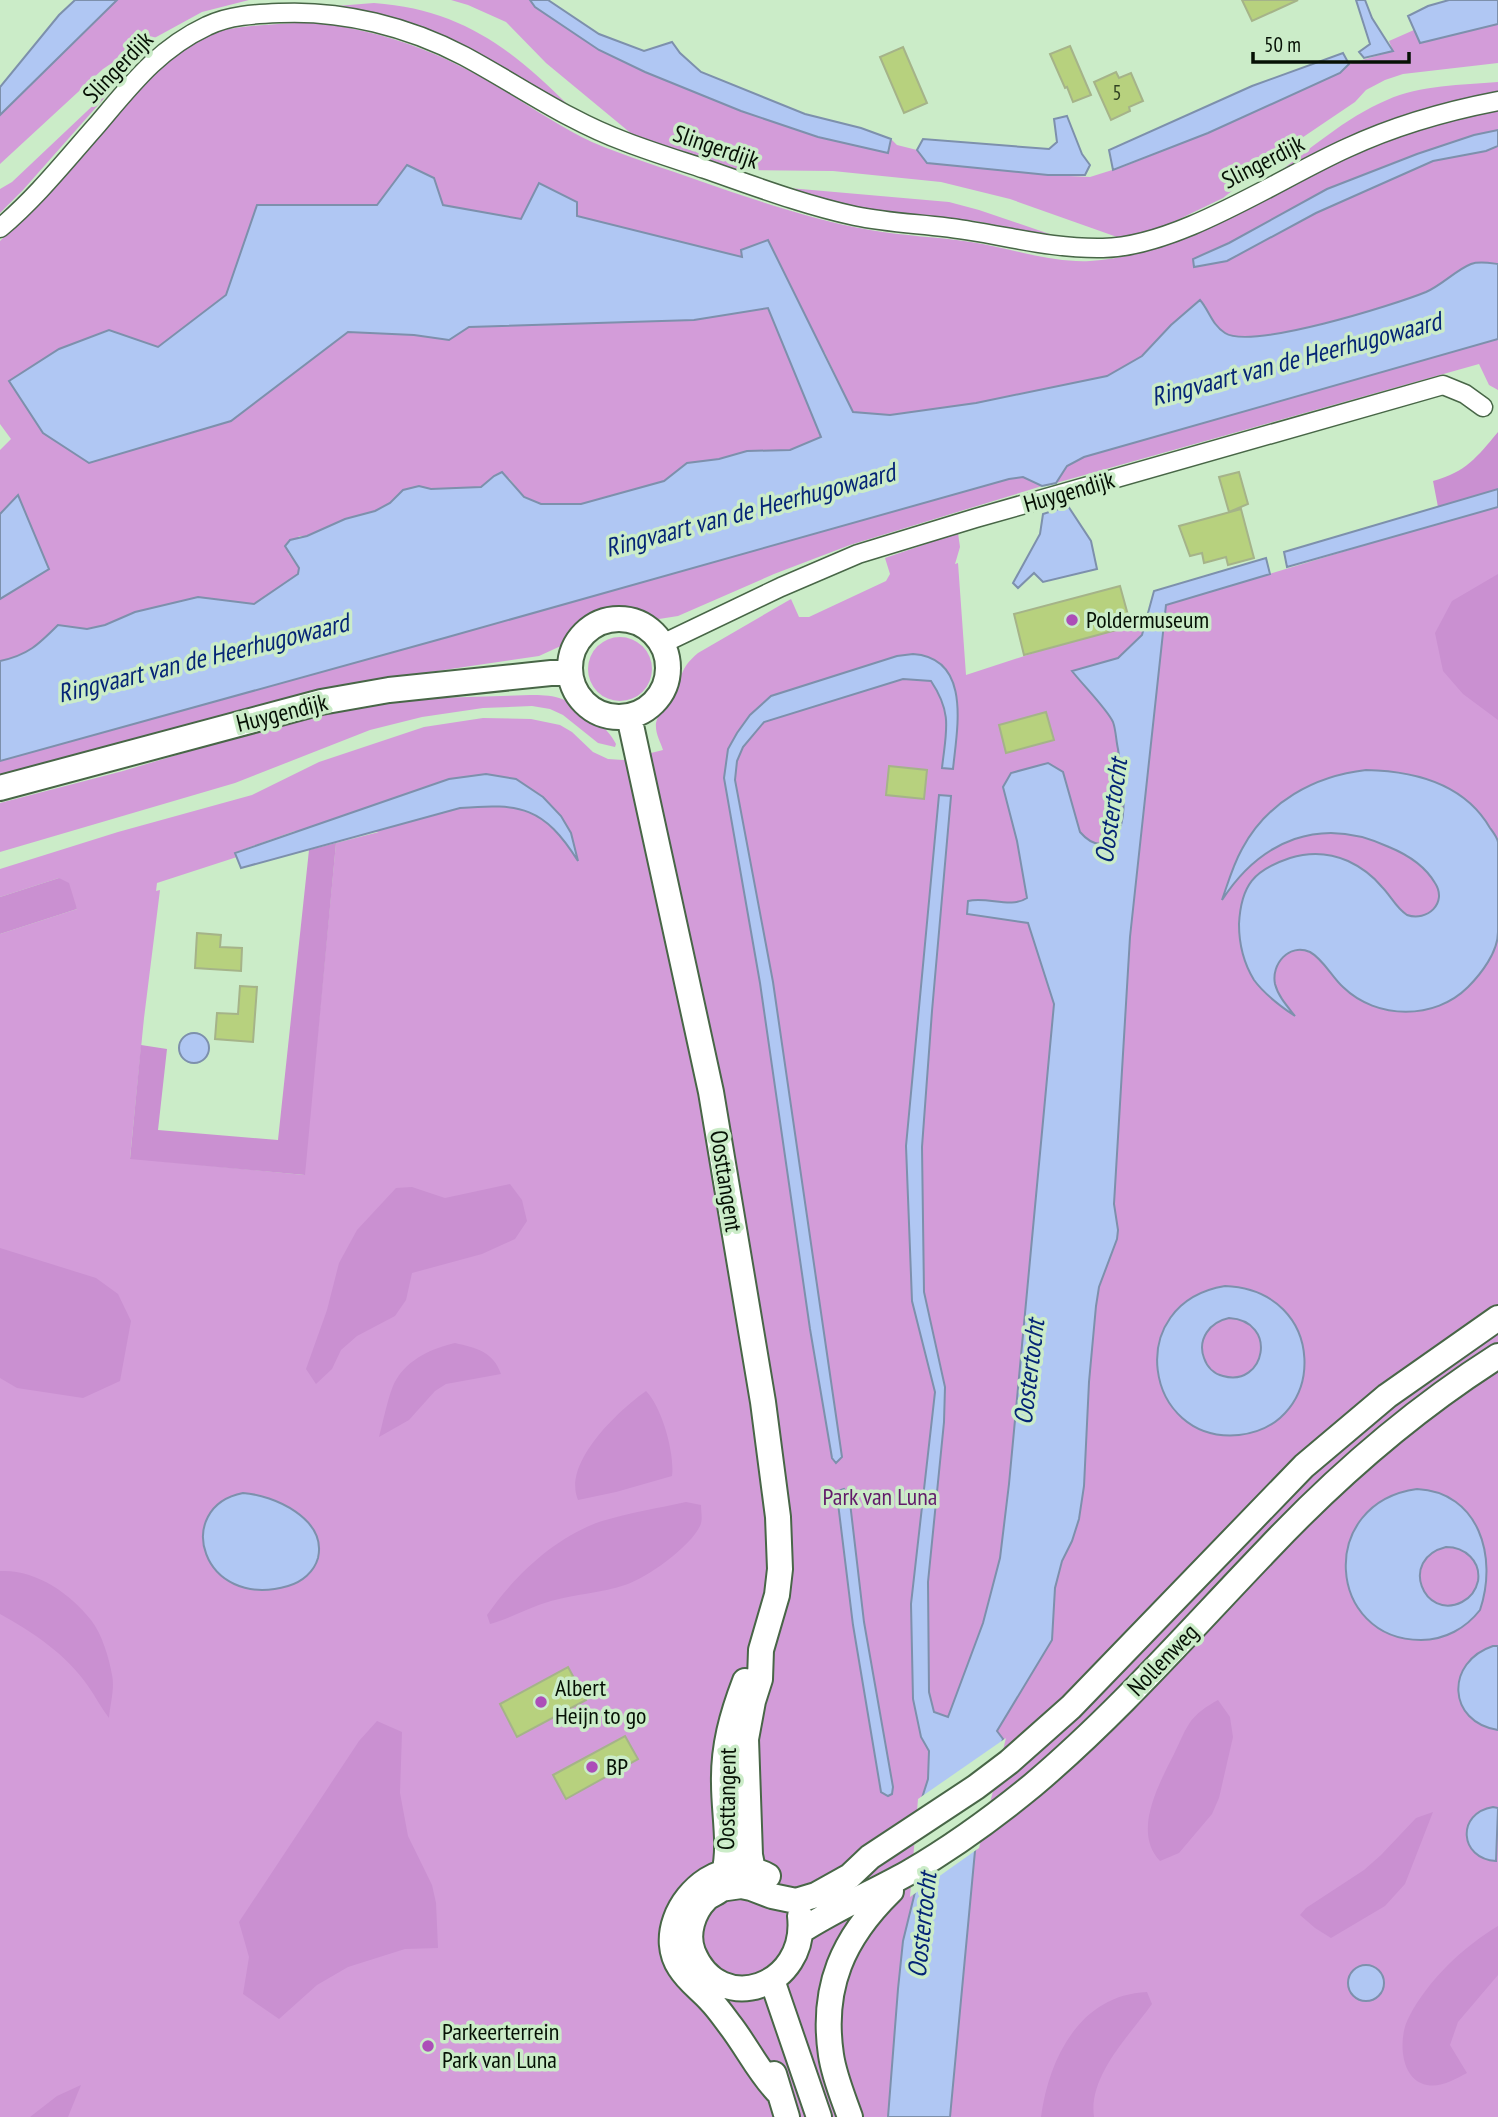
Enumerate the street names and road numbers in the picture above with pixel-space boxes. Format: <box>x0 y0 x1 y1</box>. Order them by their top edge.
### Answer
street label: Slingerdijk <box>76 24 160 109</box>
street label: Slingerdijk <box>669 117 764 176</box>
street label: Slingerdijk <box>1216 127 1310 195</box>
street label: Huygendijk <box>1020 464 1119 519</box>
street label: Huygendijk <box>233 686 332 739</box>
street label: Oosttangent <box>703 1128 750 1234</box>
street label: Nollenweg <box>1121 1617 1205 1702</box>
street label: Oosttangent <box>710 1747 743 1850</box>

